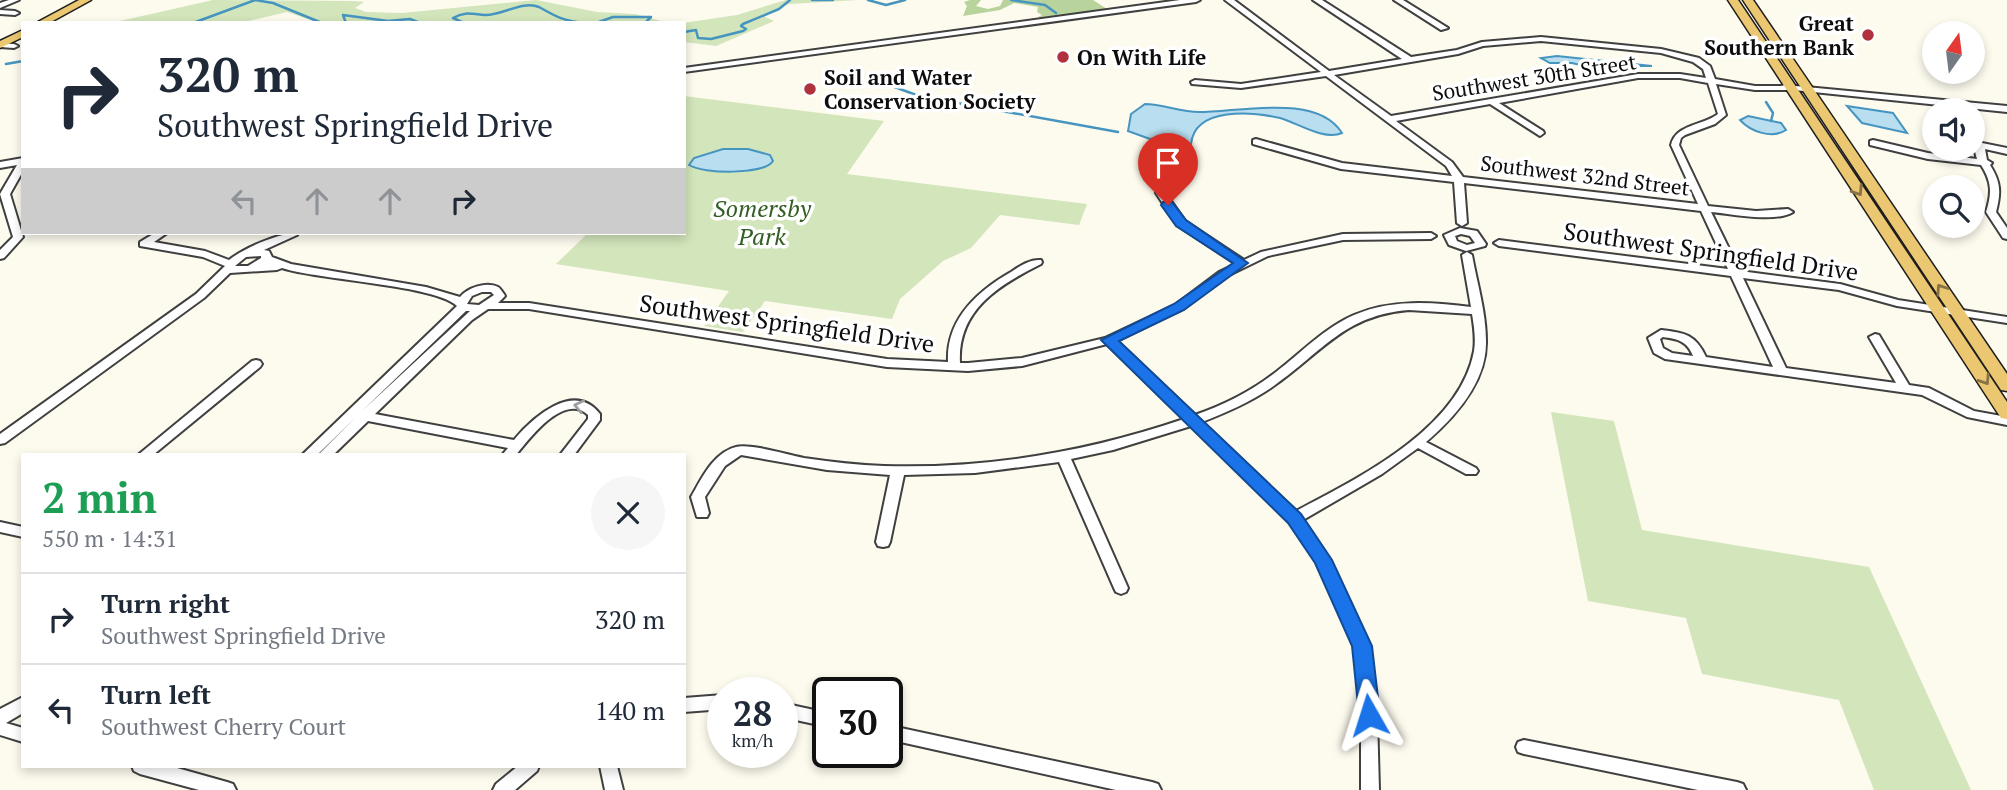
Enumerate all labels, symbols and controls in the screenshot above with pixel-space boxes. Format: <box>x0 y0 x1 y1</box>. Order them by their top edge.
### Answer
place label: Great Southern Bank <box>1704 9 1855 61</box>
north arrow <box>1922 21 1984 84</box>
map controls <box>1922 21 1985 238</box>
marker: Great Southern Bank <box>1860 27 1876 43</box>
text: 320 m <box>157 41 299 106</box>
place label: On With Life <box>1077 43 1206 71</box>
street label: Southwest 30th Street <box>1430 47 1638 107</box>
icon: right <box>42 49 133 140</box>
marker: On With Life <box>1055 49 1071 65</box>
place label: Soil and Water Conservation Society <box>824 63 1036 115</box>
marker: Soil and Water Conservation Society <box>802 81 818 97</box>
button: sound <box>1922 98 1985 161</box>
text: Southwest Springfield Drive <box>157 104 553 146</box>
pin <box>1138 133 1198 205</box>
icon: arrive <box>1149 144 1187 182</box>
street label: Southwest 32nd Street <box>1479 148 1691 202</box>
button: search <box>1922 175 1985 238</box>
icon: left <box>225 182 263 220</box>
icon: ahead <box>298 182 336 220</box>
icon: ahead <box>371 182 409 220</box>
icon: right <box>444 182 482 220</box>
one-way arrow <box>1850 183 1862 196</box>
park label: Somersby Park <box>713 192 812 252</box>
street label: Southwest Springfield Drive <box>1562 214 1860 288</box>
one-way arrow <box>1937 284 1950 297</box>
street label: Southwest Springfield Drive <box>638 286 936 360</box>
one-way arrow <box>1977 372 1990 385</box>
one-way arrow <box>573 400 585 415</box>
text: 2 min <box>42 469 157 525</box>
button: close <box>591 476 665 550</box>
text: 550 m · 14:31 <box>42 523 177 554</box>
text: Turn right <box>101 586 230 620</box>
icon: right <box>42 600 80 638</box>
text: 320 m <box>595 602 665 636</box>
text: Southwest Springfield Drive <box>101 620 386 651</box>
text: Turn left <box>101 677 211 711</box>
speed limit sign: 30 <box>812 677 903 768</box>
position arrow <box>1332 678 1406 752</box>
text: 28 <box>733 690 772 736</box>
icon: left <box>42 691 80 729</box>
text: 140 m <box>595 693 665 727</box>
text: Southwest Cherry Court <box>101 711 346 742</box>
text: km/h <box>732 728 773 752</box>

